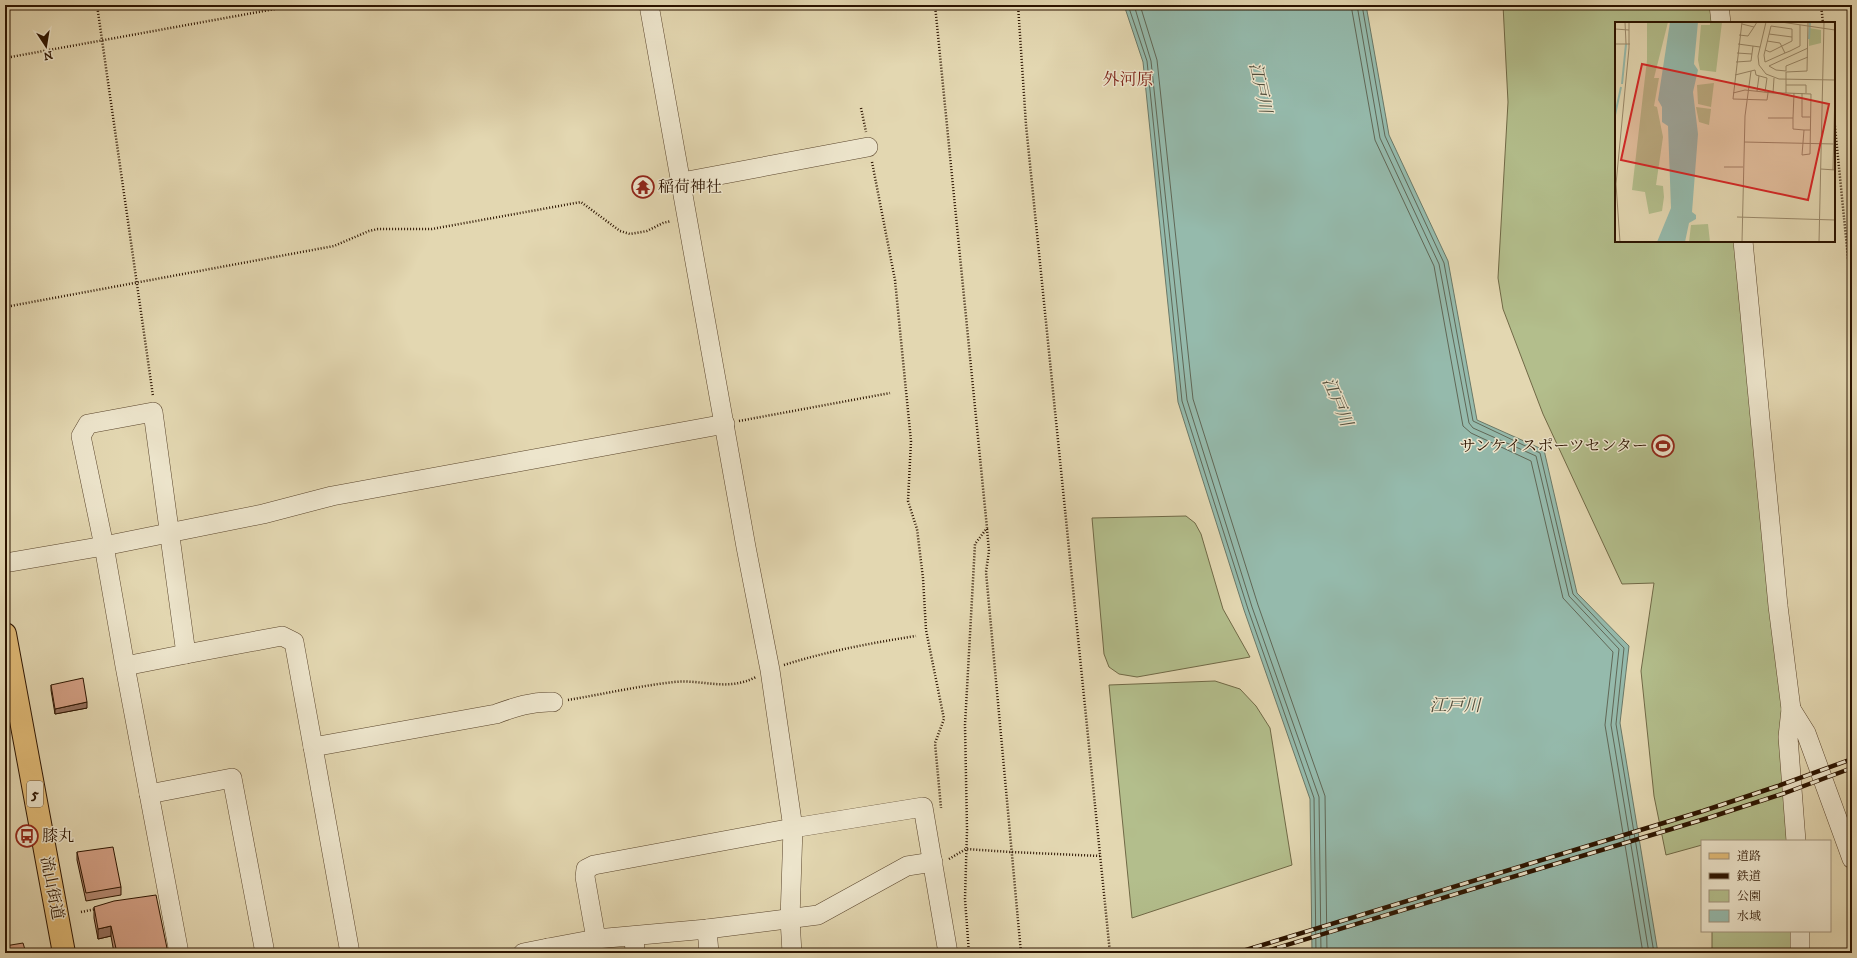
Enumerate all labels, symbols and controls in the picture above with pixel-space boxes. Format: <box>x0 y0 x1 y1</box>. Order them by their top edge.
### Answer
inset map <box>1615 22 1835 242</box>
north arrow <box>26 26 66 66</box>
text: N <box>42 47 54 63</box>
water label: 江戸川 <box>1244 61 1276 117</box>
district label: 外河原 <box>1103 69 1154 91</box>
temple icon: 稲荷神社 <box>630 174 656 200</box>
place label: 稲荷神社 <box>658 177 722 197</box>
water label: 江戸川 <box>1317 374 1358 432</box>
sports icon: サンケイスポーツセンター <box>1650 433 1676 459</box>
place label: サンケイスポーツセンター <box>1460 436 1648 456</box>
water label: 江戸川 <box>1430 695 1482 717</box>
road number: 5 <box>27 781 43 807</box>
bus stop icon: 膝丸 <box>14 823 40 849</box>
place label: 膝丸 <box>42 826 74 846</box>
legend <box>1701 840 1831 932</box>
text: 道路 <box>1737 849 1761 864</box>
street label: 流山街道 <box>36 855 68 921</box>
text: 鉄道 <box>1736 869 1761 884</box>
text: 公園 <box>1737 889 1761 904</box>
text: 水域 <box>1737 909 1761 924</box>

